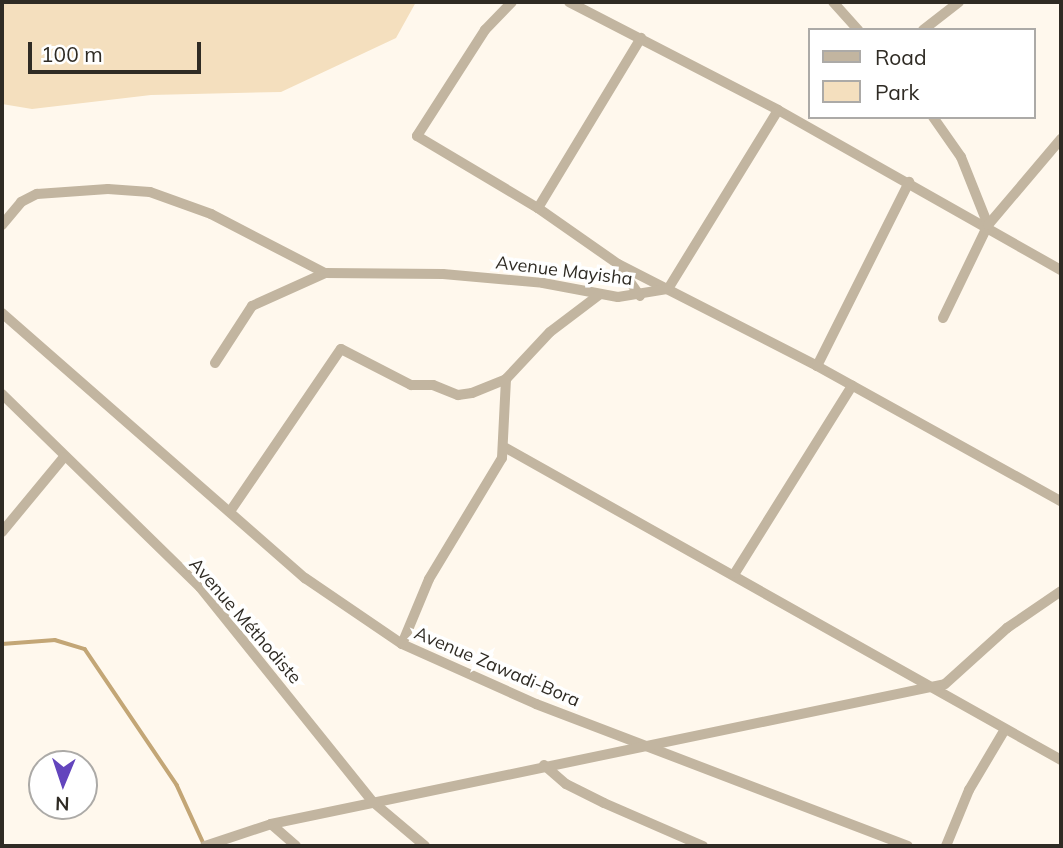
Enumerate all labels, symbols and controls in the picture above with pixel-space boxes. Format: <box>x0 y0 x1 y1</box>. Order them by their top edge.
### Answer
scale bar <box>32 28 205 72</box>
legend <box>808 28 1035 119</box>
text: 100 m <box>41 41 103 67</box>
text: Road <box>875 44 926 70</box>
text: Park <box>875 79 919 105</box>
street label: Avenue Mayisha <box>494 252 634 290</box>
street label: Avenue Méthodiste <box>184 554 306 688</box>
street label: Avenue Zawadi-Bora <box>411 622 583 712</box>
north arrow <box>28 750 98 820</box>
text: N <box>55 792 70 816</box>

